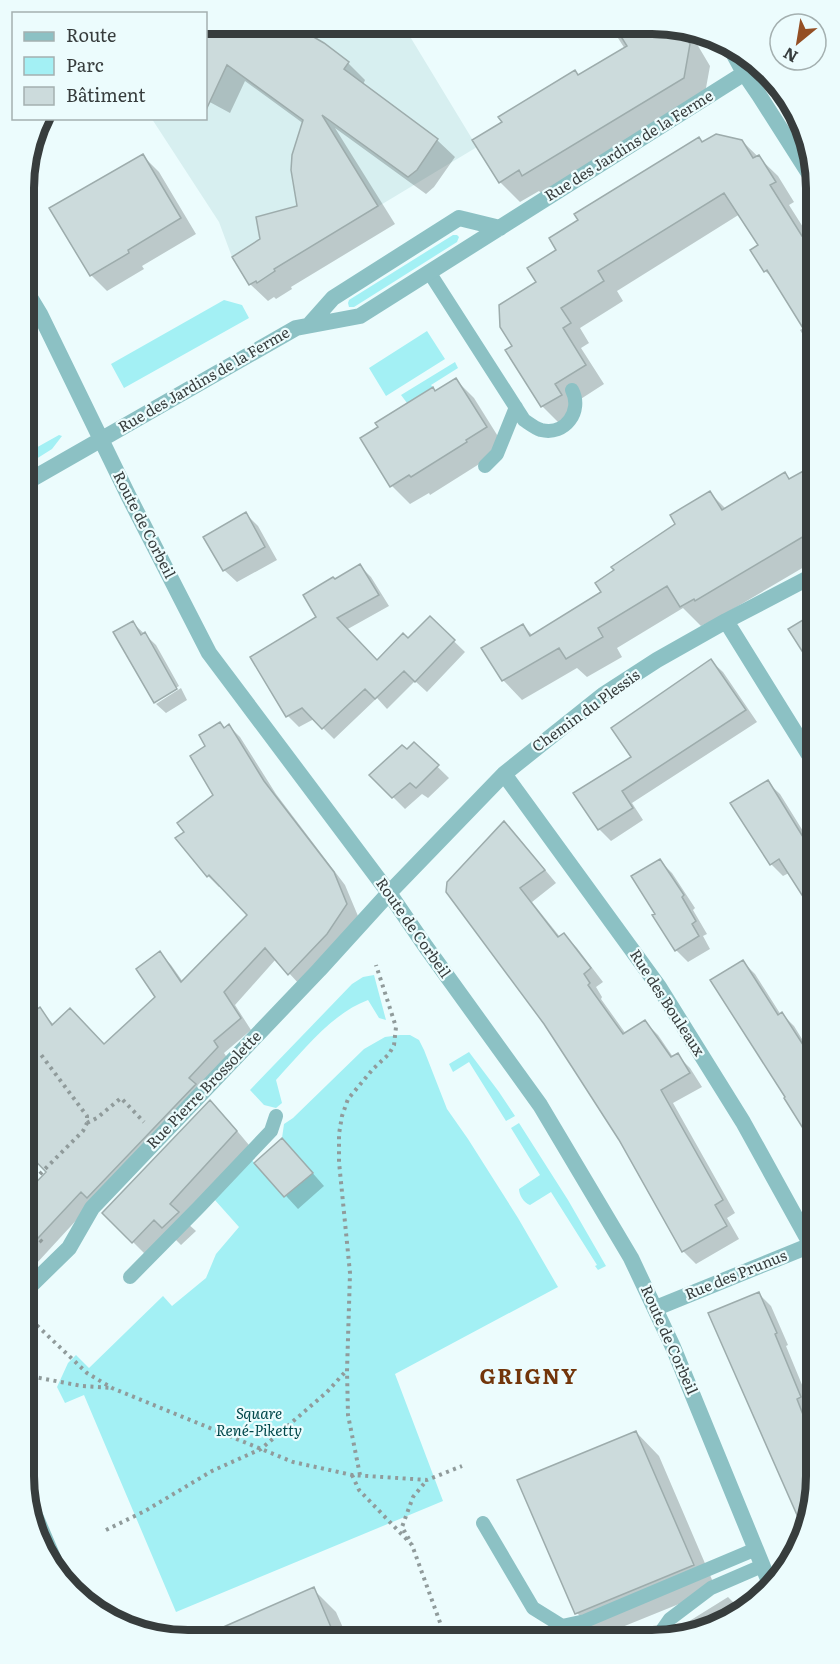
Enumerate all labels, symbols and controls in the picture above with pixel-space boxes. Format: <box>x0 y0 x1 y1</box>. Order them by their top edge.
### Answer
legend <box>12 12 207 120</box>
north arrow <box>768 12 828 72</box>
text: Route <box>66 21 116 48</box>
text: N <box>778 42 802 70</box>
text: Parc <box>66 51 104 78</box>
text: Bâtiment <box>66 81 146 108</box>
street label: Rue des Jardins de la Ferme <box>540 83 717 206</box>
street label: Rue des Jardins de la Ferme <box>113 320 294 437</box>
street label: Route de Corbeil <box>108 467 182 582</box>
street label: Chemin du Plessis <box>526 663 644 757</box>
street label: Route de Corbeil <box>371 872 457 982</box>
street label: Rue des Bouleaux <box>625 944 712 1061</box>
street label: Rue Pierre Brossolette <box>140 1024 266 1153</box>
street label: Rue des Prunus <box>681 1243 790 1305</box>
street label: Route de Corbeil <box>636 1281 705 1398</box>
district label: GRIGNY <box>480 1359 578 1390</box>
park label: Square René-Piketty <box>216 1401 302 1441</box>

